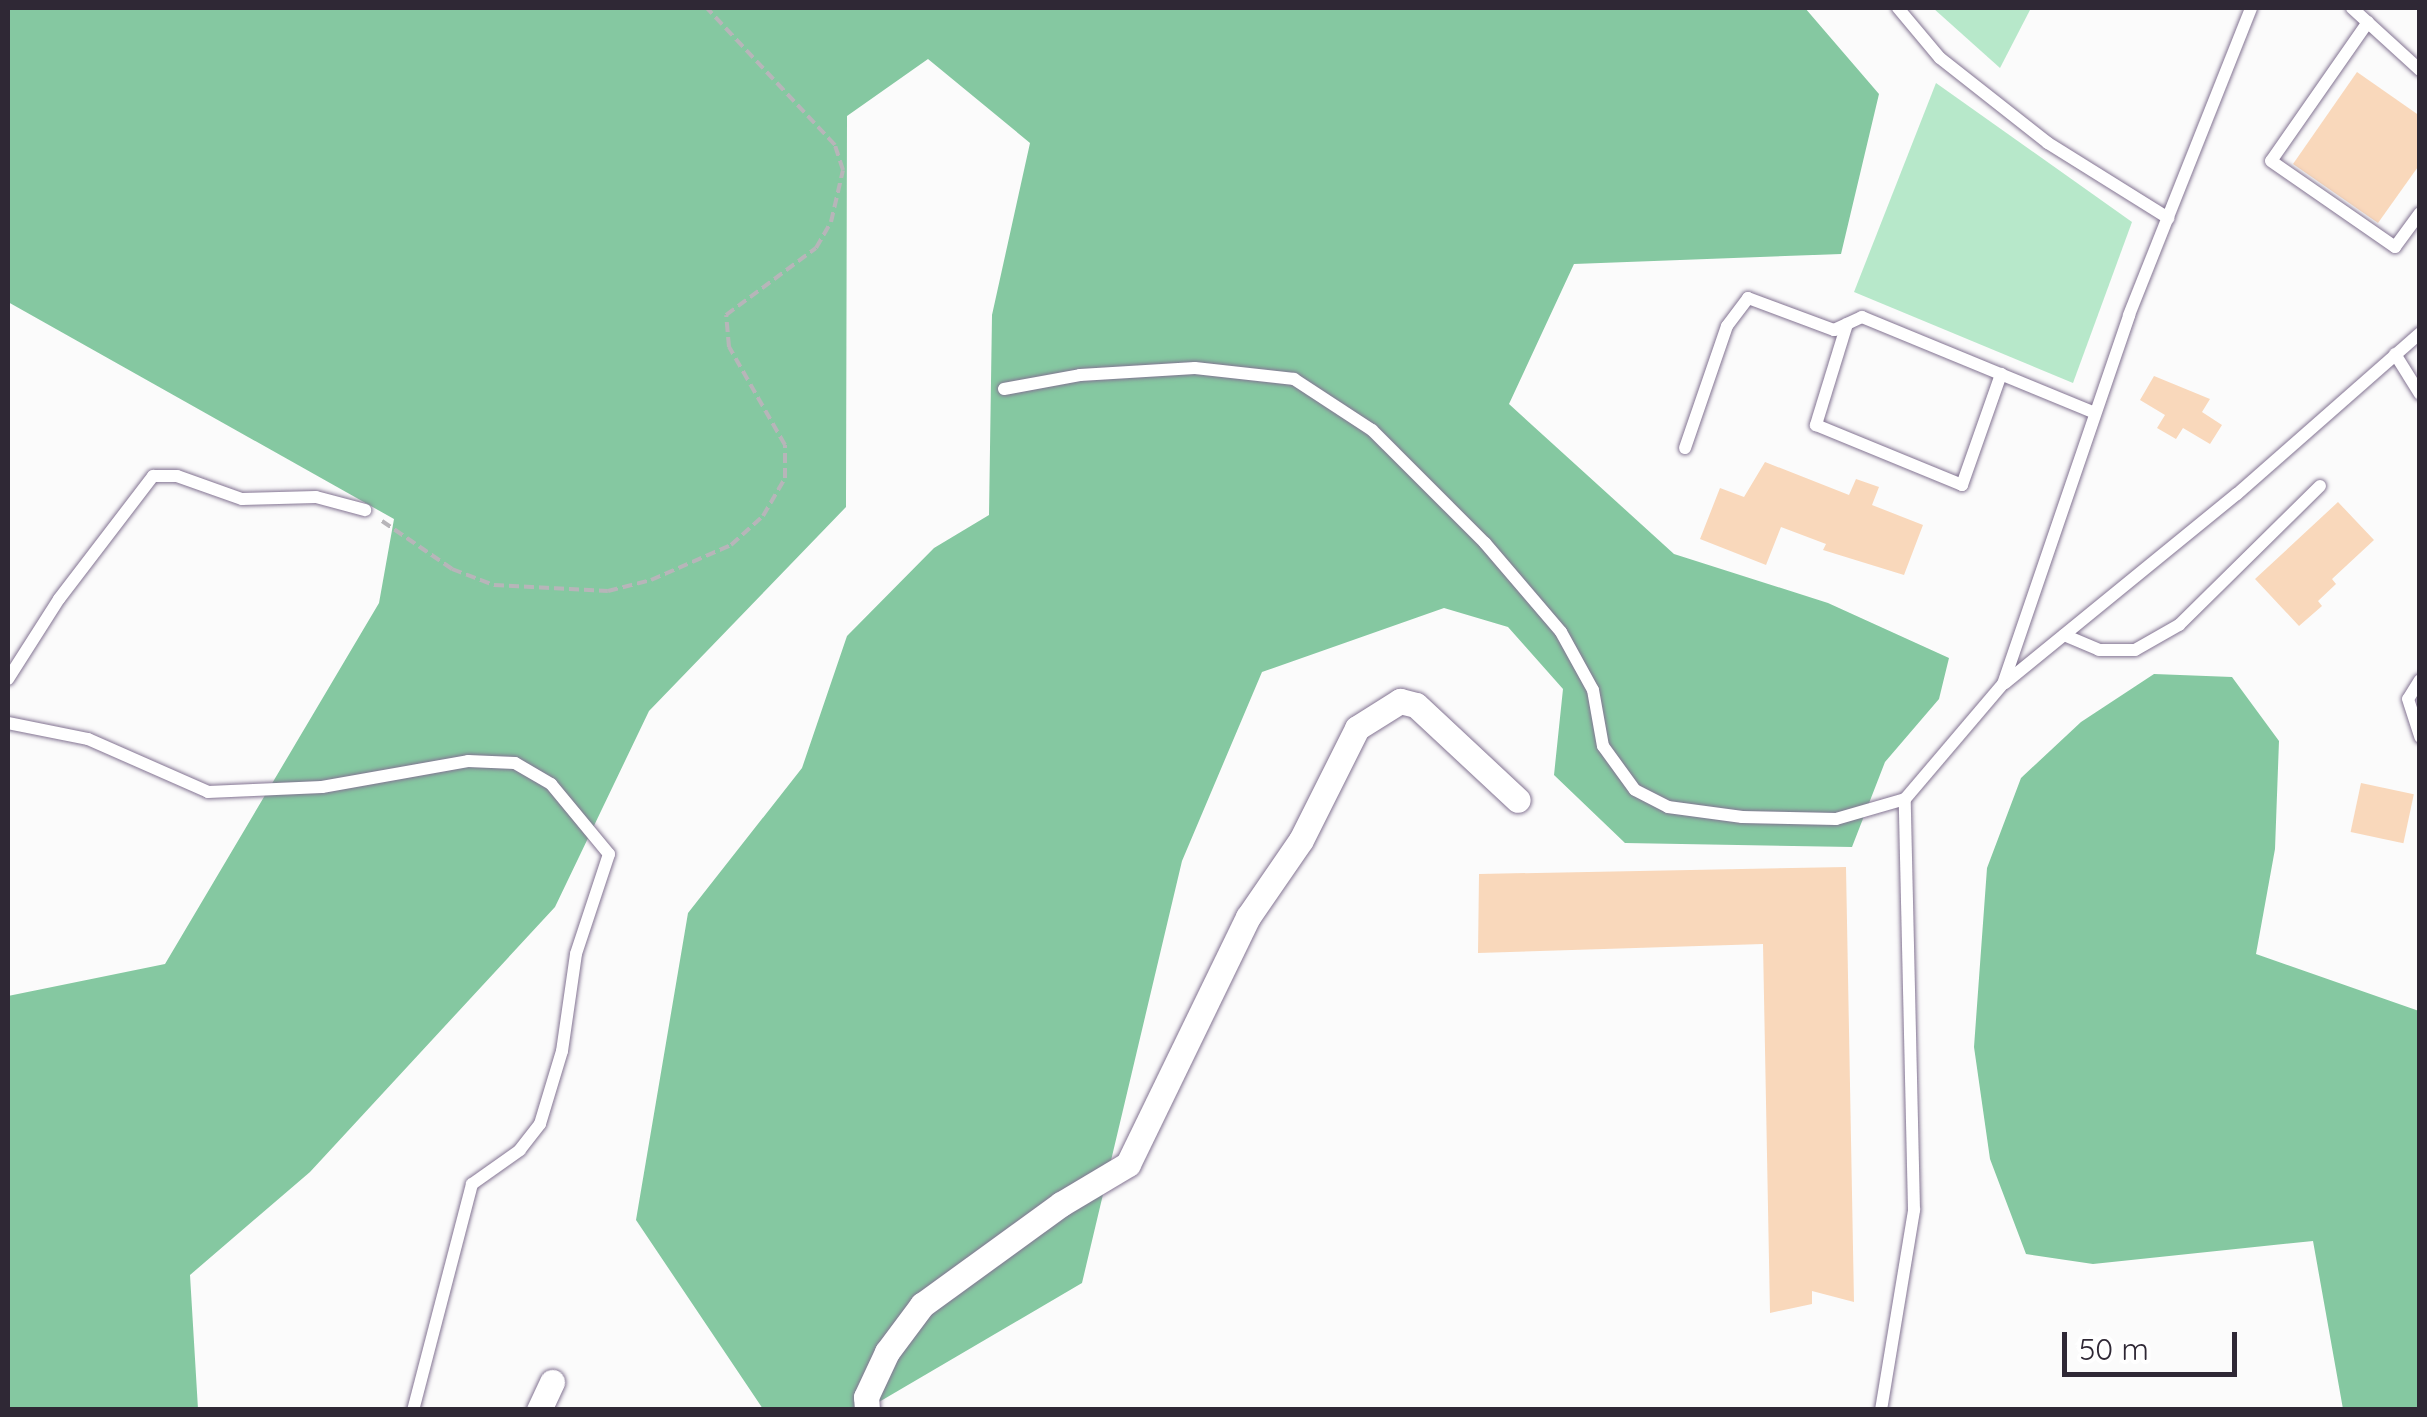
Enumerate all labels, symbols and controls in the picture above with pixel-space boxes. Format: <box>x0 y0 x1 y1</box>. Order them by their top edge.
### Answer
scale bar <box>2067 1312 2242 1374</box>
text: 50 m <box>2079 1330 2149 1368</box>

